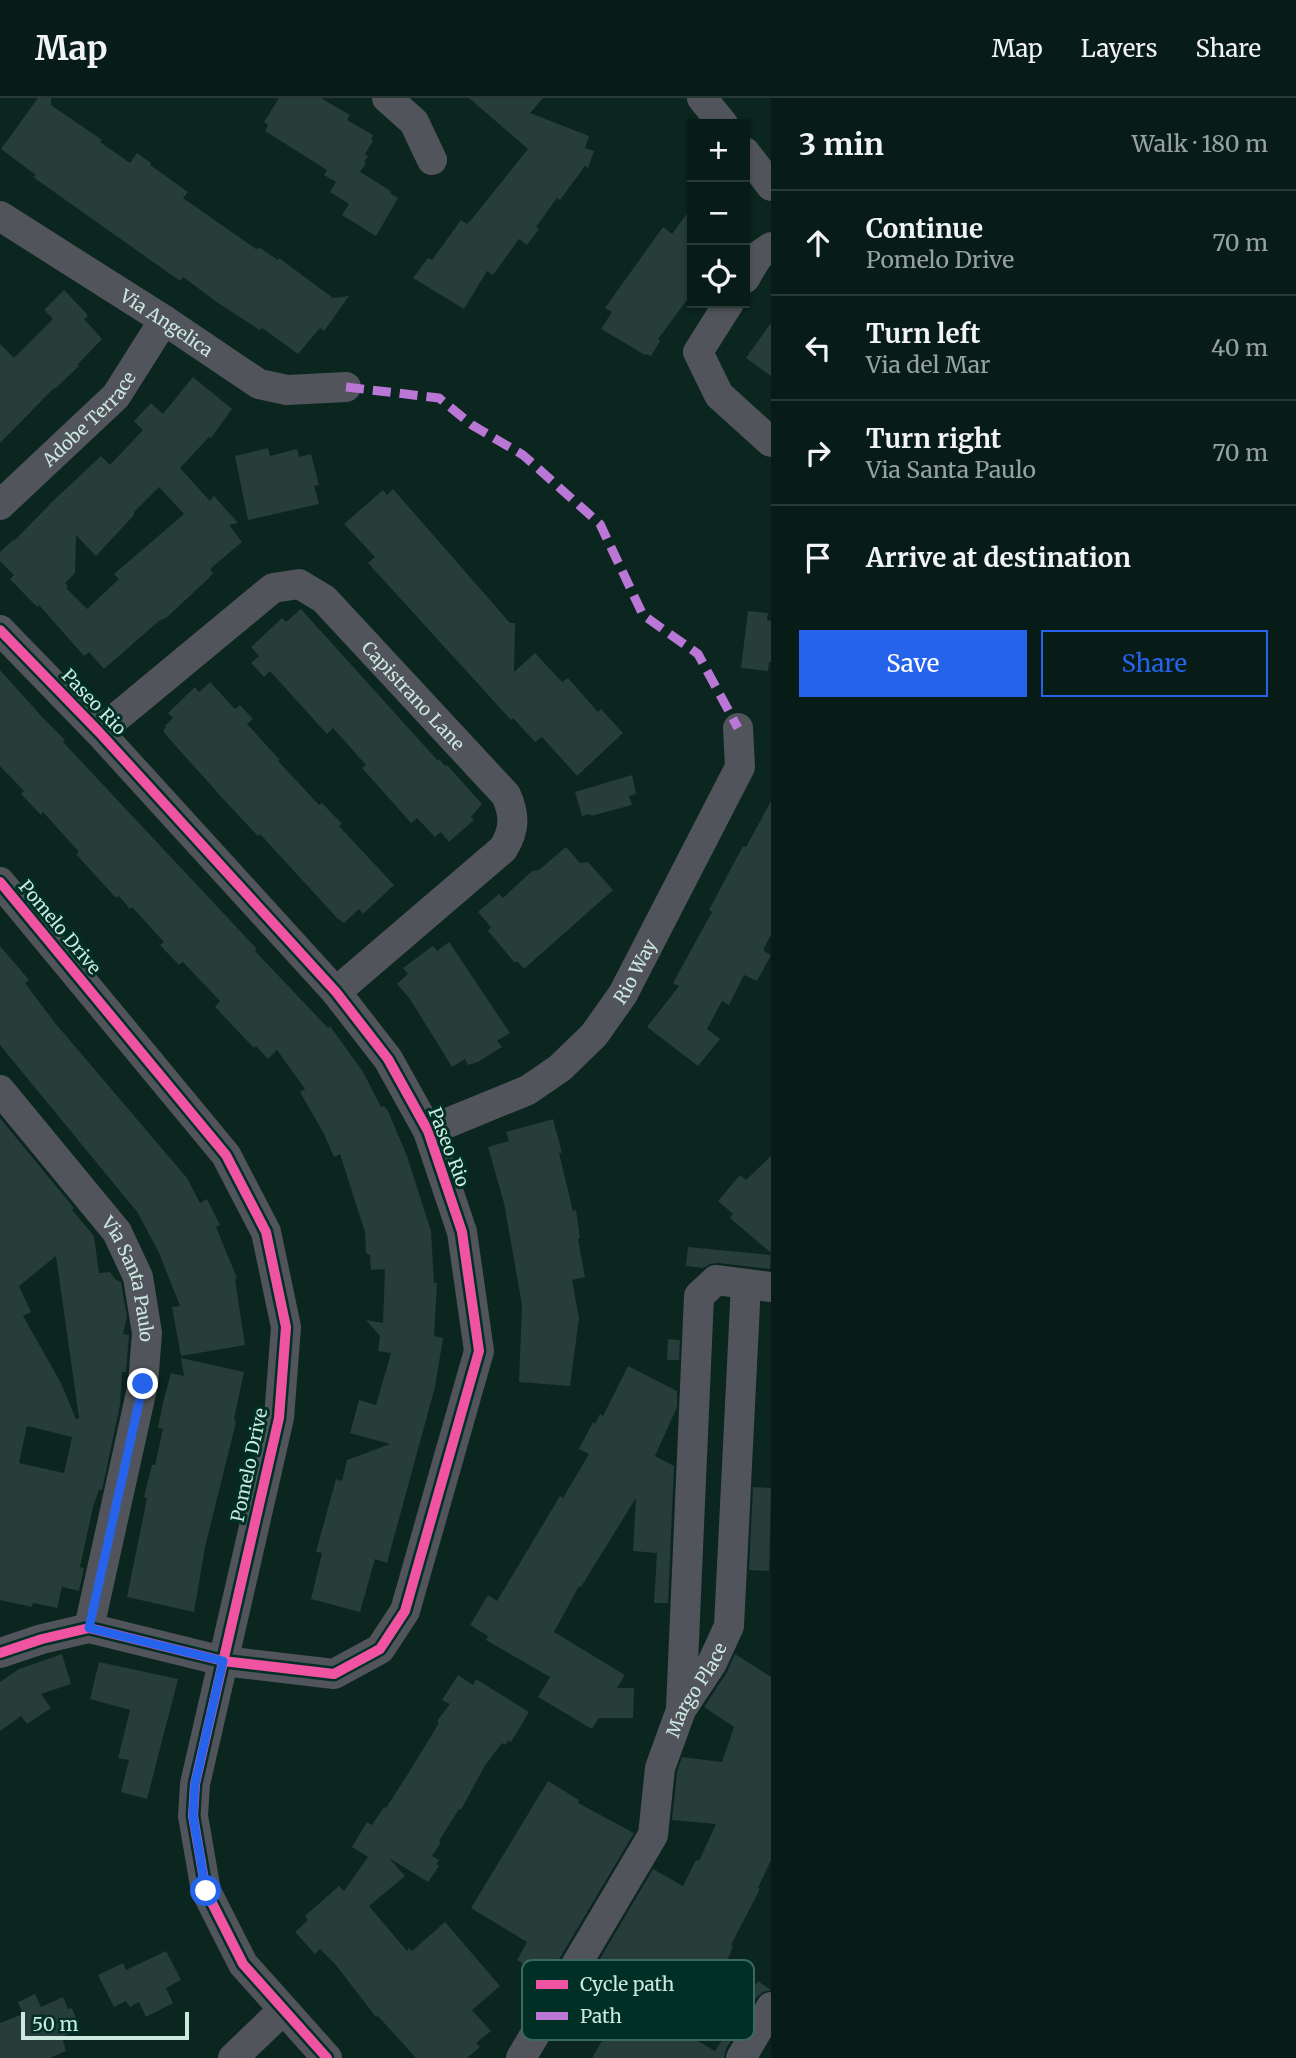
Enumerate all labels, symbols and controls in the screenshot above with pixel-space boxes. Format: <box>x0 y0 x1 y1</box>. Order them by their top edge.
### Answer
text: Map <box>35 28 108 69</box>
text: Map <box>992 33 1043 64</box>
text: Layers <box>1081 33 1157 64</box>
text: Share <box>1195 33 1261 64</box>
map controls <box>687 119 750 308</box>
button: + <box>687 119 750 182</box>
text: 3 min <box>799 125 884 163</box>
text: Walk · 180 m <box>1132 129 1268 158</box>
button: − <box>687 182 750 245</box>
text: Continue <box>866 212 983 245</box>
icon: ahead <box>799 224 837 262</box>
text: 70 m <box>1212 228 1268 257</box>
button: locate <box>687 245 750 308</box>
text: Pomelo Drive <box>866 245 1014 274</box>
street label: Via Angelica <box>115 283 218 362</box>
text: Turn left <box>866 317 980 350</box>
icon: left <box>799 329 837 367</box>
text: 40 m <box>1211 333 1268 362</box>
text: Via del Mar <box>866 350 990 379</box>
street label: Adobe Terrace <box>36 367 140 472</box>
text: Turn right <box>866 422 1001 455</box>
icon: right <box>799 434 837 472</box>
text: 70 m <box>1212 438 1268 467</box>
text: Via Santa Paulo <box>866 455 1036 484</box>
icon: arrive <box>799 539 837 577</box>
text: Arrive at destination <box>866 541 1131 574</box>
button: Save <box>799 630 1027 697</box>
button: Share <box>1041 630 1268 697</box>
street label: Capistrano Lane <box>357 636 470 755</box>
street label: Paseo Rio <box>57 664 131 740</box>
street label: Pomelo Drive <box>14 875 106 979</box>
street label: Rio Way <box>608 934 661 1008</box>
street label: Paseo Rio <box>423 1104 475 1190</box>
street label: Via Santa Paulo <box>96 1210 159 1343</box>
route end <box>127 1368 158 1399</box>
street label: Pomelo Drive <box>226 1406 272 1524</box>
street label: Margo Place <box>661 1639 731 1740</box>
route start <box>190 1875 221 1906</box>
legend <box>522 1960 754 2040</box>
text: Cycle path <box>580 1972 675 1996</box>
text: Path <box>580 2004 622 2028</box>
scale bar <box>21 2009 189 2041</box>
text: 50 m <box>32 2012 78 2036</box>

